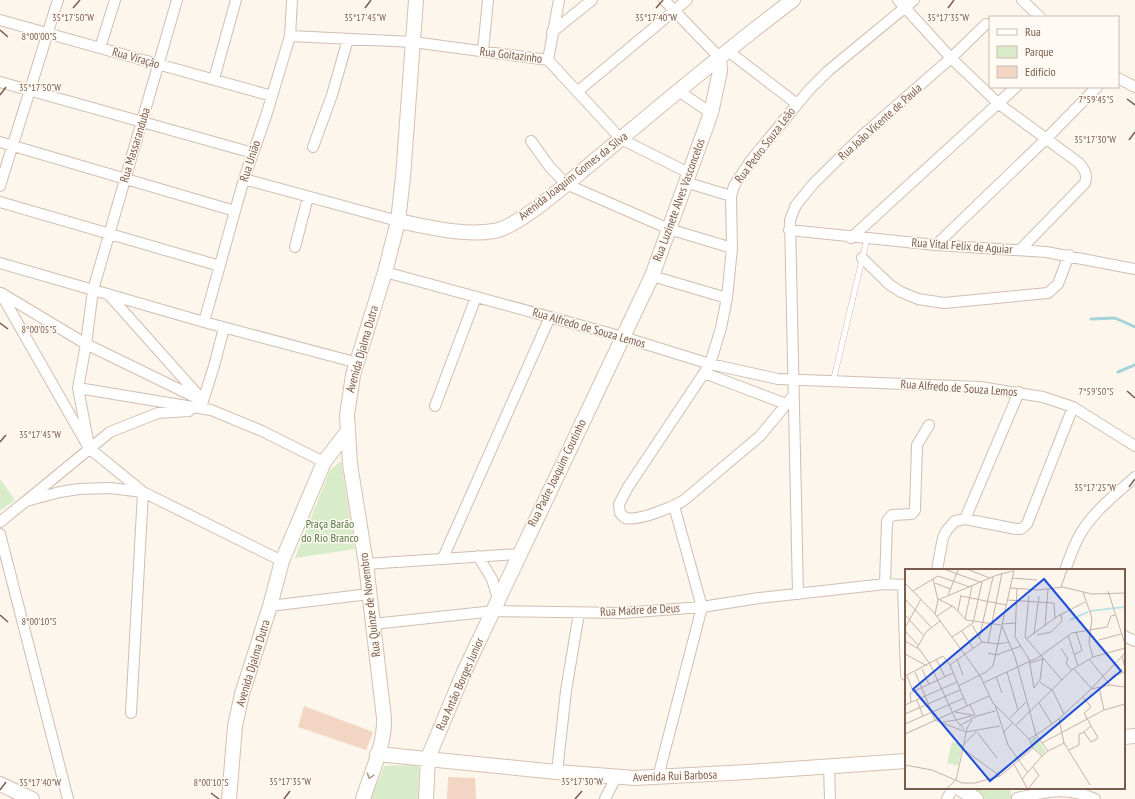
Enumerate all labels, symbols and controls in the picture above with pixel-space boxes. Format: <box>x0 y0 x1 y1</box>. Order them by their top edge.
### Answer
text: 35°17'50"W <box>52 11 94 24</box>
text: 35°17'45"W <box>344 11 386 24</box>
text: 35°17'40"W <box>635 11 677 24</box>
text: 35°17'35"W <box>927 11 969 24</box>
legend <box>989 16 1119 88</box>
text: Rua <box>1025 24 1041 39</box>
text: 8°00'00"S <box>22 30 56 43</box>
street label: Rua Goitazinho <box>479 43 543 66</box>
street label: Rua Viração <box>111 44 162 71</box>
text: Parque <box>1025 44 1054 59</box>
text: Edifício <box>1025 64 1056 79</box>
street label: Rua João Vicente de Paula <box>835 80 925 163</box>
text: 35°17'50"W <box>19 81 61 94</box>
text: 7°59'45"S <box>1079 93 1113 106</box>
street label: Rua Pedro Souza Leão <box>731 104 798 186</box>
street label: Rua Massaranduba <box>116 105 153 184</box>
street label: Avenida Joaquim Gomes da Silva <box>515 128 630 223</box>
text: 35°17'30"W <box>1074 133 1116 146</box>
street label: Rua Luzinete Alves Vasconcelos <box>649 136 708 263</box>
street label: Rua União <box>236 138 263 183</box>
street label: Rua Vital Felix de Aguiar <box>911 234 1014 257</box>
street label: Avenida Djalma Dutra <box>342 303 381 394</box>
street label: Rua Alfredo de Souza Lemos <box>531 304 647 351</box>
text: 8°00'05"S <box>22 323 56 336</box>
street label: Rua Alfredo de Souza Lemos <box>900 376 1018 399</box>
text: 7°59'50"S <box>1079 385 1113 398</box>
street label: Rua Padre Joaquim Coutinho <box>524 417 589 529</box>
text: 35°17'45"W <box>19 428 61 441</box>
text: 35°17'25"W <box>1074 481 1116 494</box>
park label: Praça Barão do Rio Branco <box>301 516 359 545</box>
street label: Rua Quinze de Novembro <box>356 552 383 658</box>
inset map <box>905 569 1125 789</box>
street label: Rua Madre de Deus <box>600 600 680 619</box>
text: 8°00'10"S <box>22 615 56 628</box>
street label: Avenida Djalma Dutra <box>232 618 273 708</box>
street label: Rua Antão Borges Junior <box>432 634 487 733</box>
street label: Avenida Rui Barbosa <box>633 767 718 784</box>
one-way arrow <box>366 773 375 780</box>
text: 35°17'35"W <box>269 775 311 788</box>
text: 35°17'30"W <box>561 775 603 788</box>
text: 35°17'40"W <box>19 776 61 789</box>
text: 8°00'10"S <box>194 776 228 789</box>

